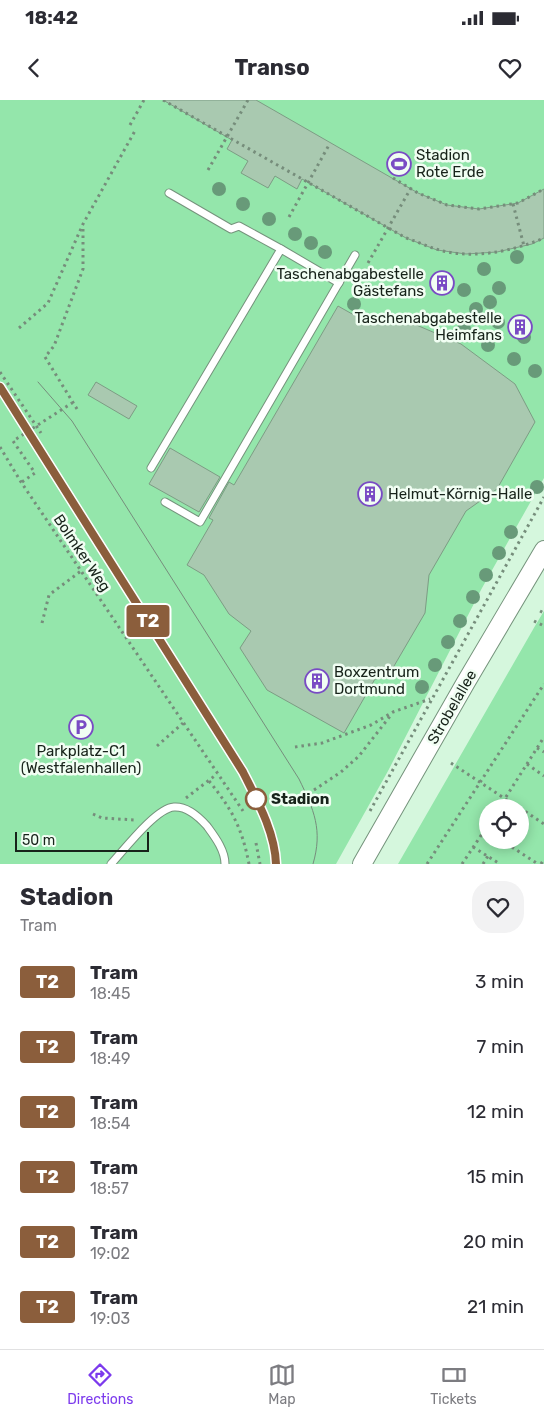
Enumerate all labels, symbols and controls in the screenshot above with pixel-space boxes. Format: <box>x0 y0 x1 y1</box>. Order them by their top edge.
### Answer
text: 18:42 <box>25 6 78 29</box>
icon: back <box>20 54 48 82</box>
text: Transo <box>234 54 310 81</box>
icon: heart <box>496 54 524 82</box>
place label: Stadion Rote Erde <box>416 146 484 181</box>
sports icon: Stadion Rote Erde <box>386 151 412 177</box>
place label: Taschenabgabestelle Gästefans <box>277 265 424 300</box>
building icon: Taschenabgabestelle Gästefans <box>429 270 455 296</box>
place label: Taschenabgabestelle Heimfans <box>355 309 502 344</box>
building icon: Taschenabgabestelle Heimfans <box>507 314 533 340</box>
building icon: Helmut-Körnig-Halle <box>357 481 383 507</box>
place label: Helmut-Körnig-Halle <box>388 485 532 503</box>
street label: Bolmker Weg <box>50 511 114 595</box>
line badge: T2 <box>126 605 170 637</box>
text: T2 <box>136 610 160 632</box>
place label: Boxzentrum Dortmund <box>334 663 419 698</box>
street label: Strobelallee <box>424 667 480 747</box>
building icon: Boxzentrum Dortmund <box>304 668 330 694</box>
parking icon: Parkplatz-C1 (Westfalenhallen) <box>68 714 94 740</box>
place label: Parkplatz-C1 (Westfalenhallen) <box>21 742 141 777</box>
marker: Stadion <box>245 788 267 810</box>
place label: Stadion <box>271 790 329 808</box>
map controls <box>479 799 529 849</box>
button: locate <box>479 799 529 849</box>
scale bar <box>15 829 149 852</box>
text: 50 m <box>22 832 55 849</box>
button: heart <box>472 881 524 933</box>
text: Stadion <box>20 883 113 911</box>
text: Tram <box>20 916 57 935</box>
text: Tram <box>90 961 138 984</box>
text: 3 min <box>475 970 524 993</box>
text: T2 <box>36 971 59 993</box>
text: 18:45 <box>90 984 131 1003</box>
text: Tram <box>90 1026 138 1049</box>
text: 7 min <box>477 1035 524 1058</box>
text: T2 <box>36 1036 59 1058</box>
text: 18:49 <box>90 1049 130 1068</box>
text: Tram <box>90 1091 138 1114</box>
text: 12 min <box>467 1100 524 1123</box>
text: T2 <box>36 1101 59 1123</box>
text: 18:54 <box>90 1114 131 1133</box>
text: Tram <box>90 1156 138 1179</box>
text: 15 min <box>467 1165 524 1188</box>
text: T2 <box>36 1166 59 1188</box>
text: 18:57 <box>90 1179 129 1198</box>
text: Tram <box>90 1221 138 1244</box>
text: 20 min <box>463 1230 524 1253</box>
text: T2 <box>36 1231 59 1253</box>
text: 19:02 <box>90 1244 130 1263</box>
text: Tram <box>90 1286 138 1309</box>
text: 21 min <box>467 1295 524 1318</box>
text: T2 <box>36 1296 59 1318</box>
text: 19:03 <box>90 1309 130 1328</box>
tab: Directions <box>67 1361 134 1408</box>
tab: Map <box>268 1361 296 1408</box>
tab: Tickets <box>430 1361 477 1408</box>

